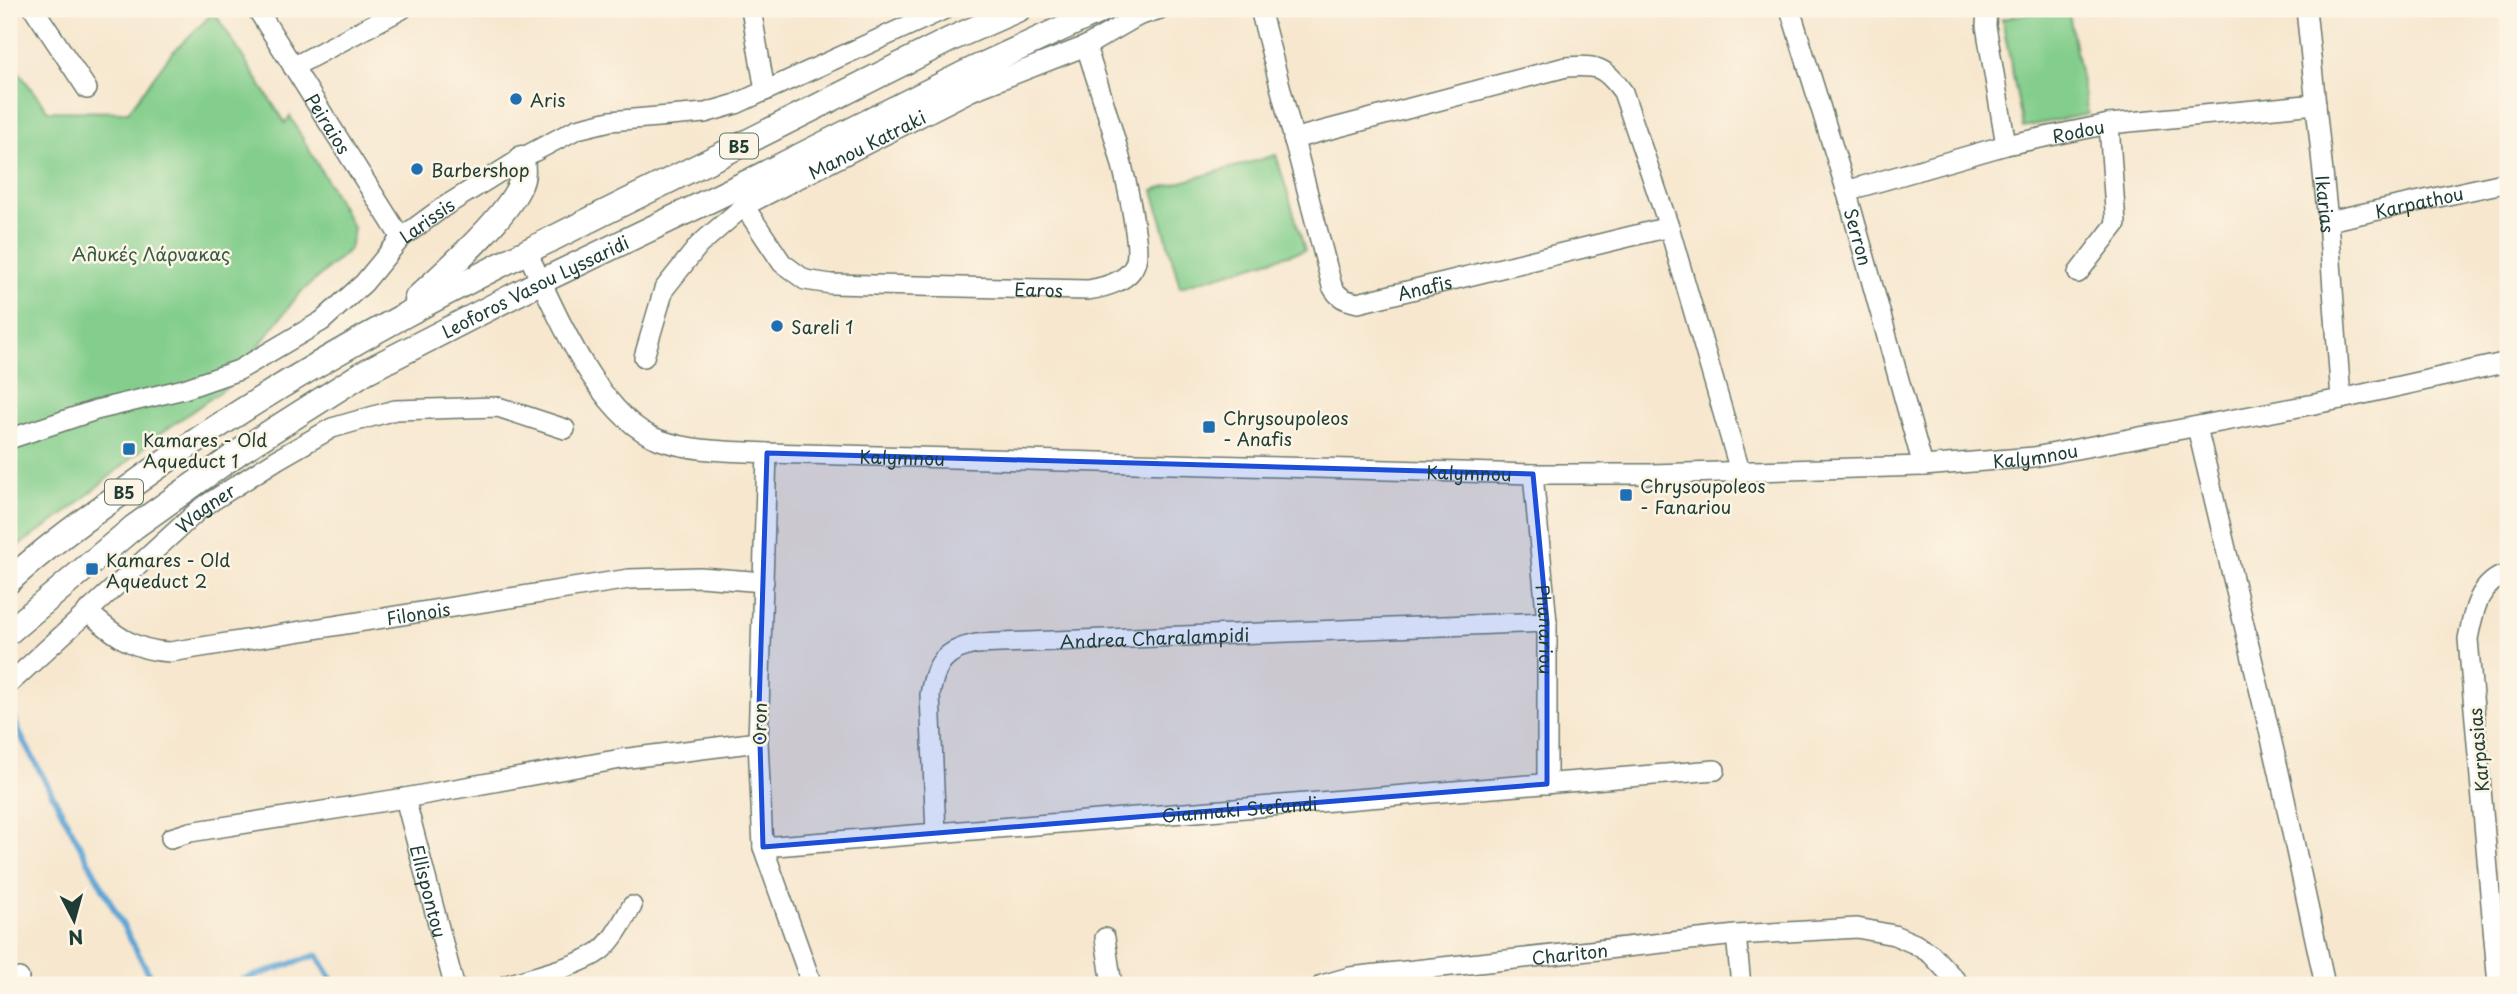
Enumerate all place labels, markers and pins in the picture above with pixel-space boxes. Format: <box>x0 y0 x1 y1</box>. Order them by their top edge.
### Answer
place label: Aris <box>530 86 565 113</box>
marker: Aris <box>508 91 524 107</box>
place label: Barbershop <box>431 156 530 183</box>
marker: Barbershop <box>409 161 425 177</box>
place label: Sareli 1 <box>791 313 853 340</box>
marker: Sareli 1 <box>769 318 785 334</box>
place label: Chrysoupoleos - Anafis <box>1223 404 1348 452</box>
marker: Chrysoupoleos - Anafis <box>1201 419 1217 435</box>
place label: Kamares - Old Aqueduct 1 <box>143 426 267 474</box>
marker: Kamares - Old Aqueduct 1 <box>121 441 137 457</box>
place label: Chrysoupoleos - Fanariou <box>1640 472 1765 520</box>
marker: Chrysoupoleos - Fanariou <box>1618 487 1634 503</box>
place label: Kamares - Old Aqueduct 2 <box>106 546 230 594</box>
marker: Kamares - Old Aqueduct 2 <box>84 561 100 577</box>

